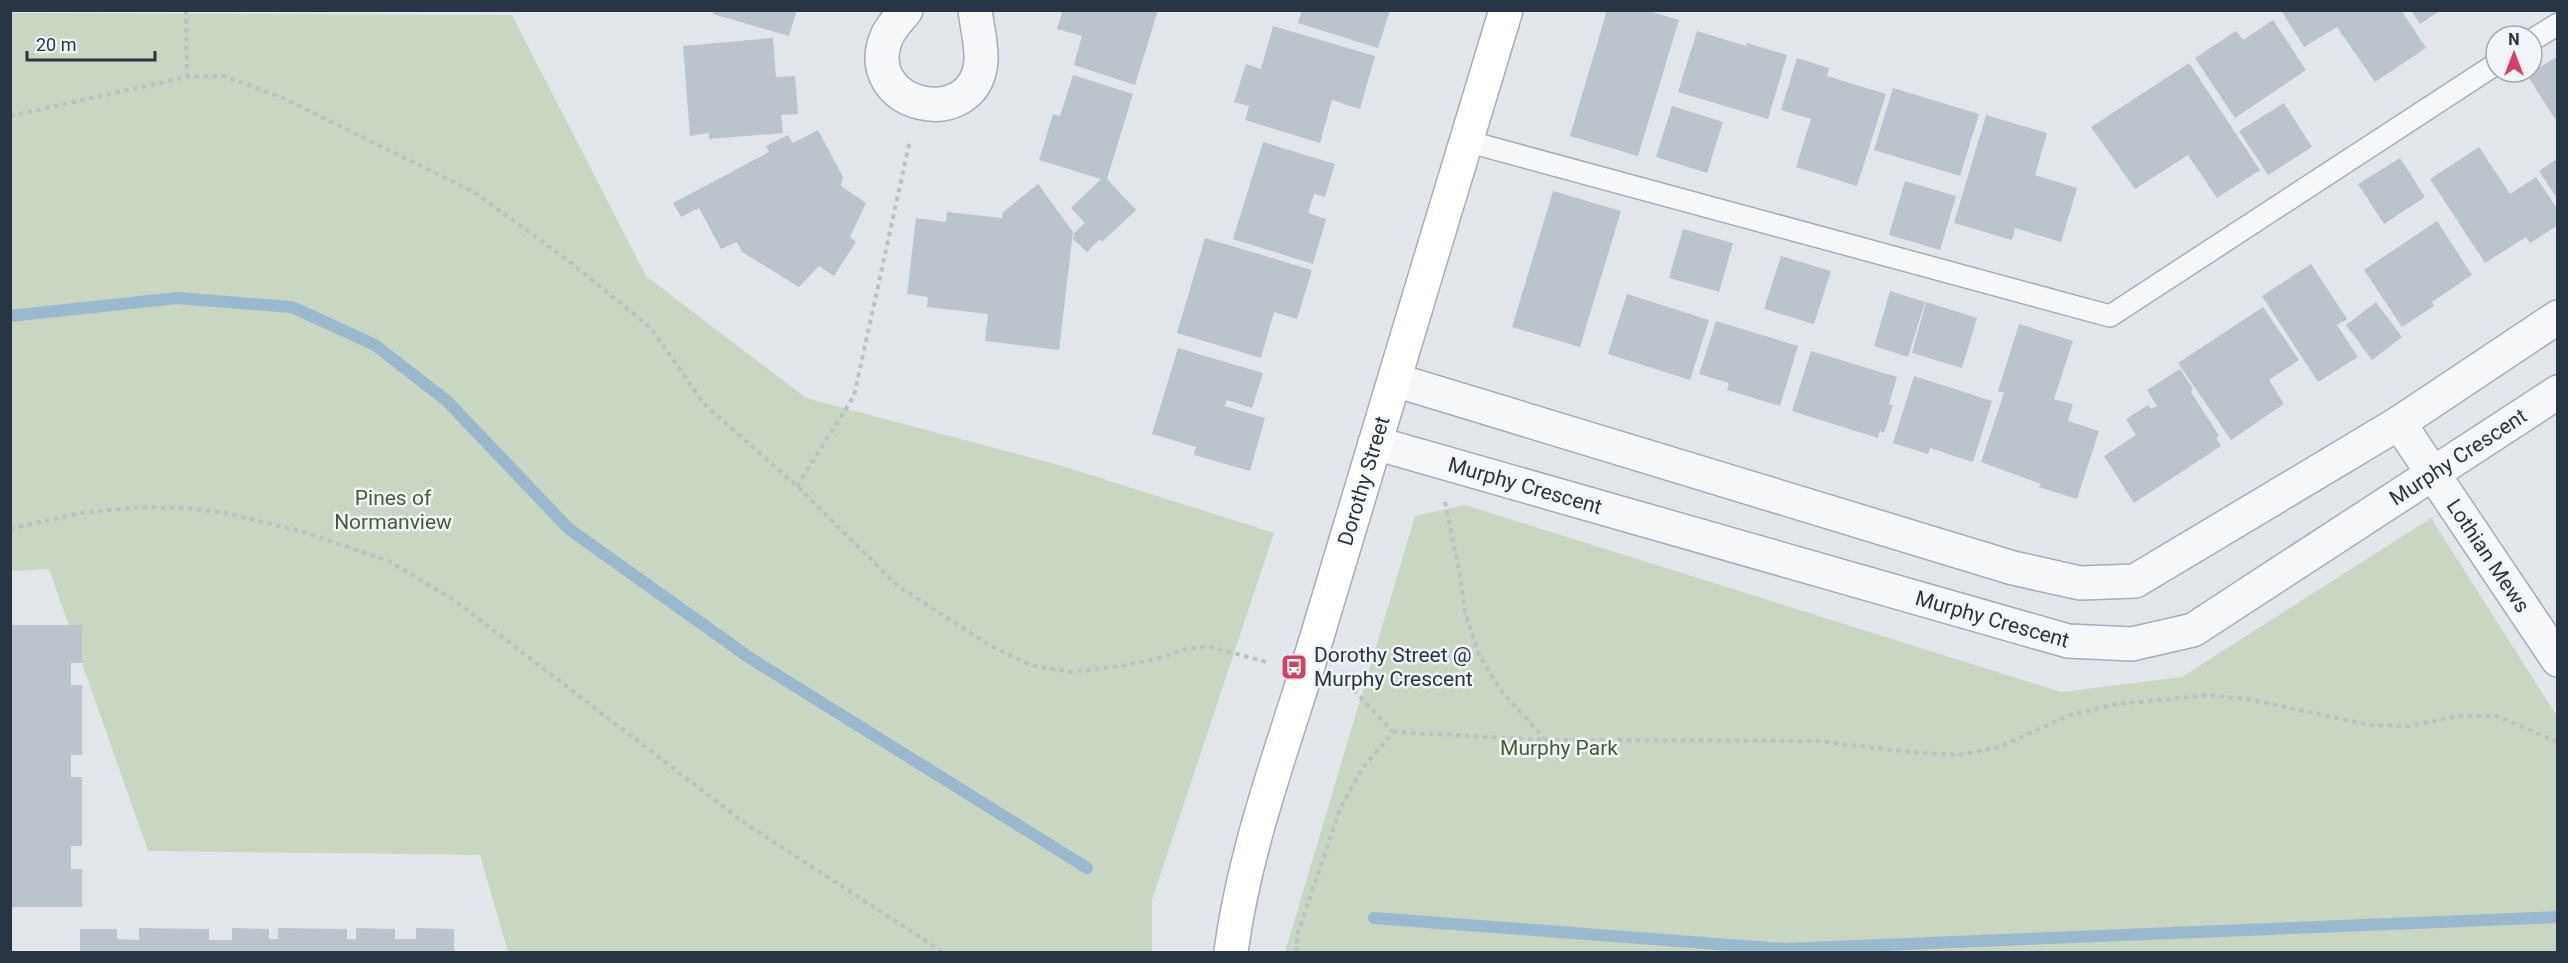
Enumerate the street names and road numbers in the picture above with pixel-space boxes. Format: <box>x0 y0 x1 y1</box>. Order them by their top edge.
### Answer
street label: Murphy Crescent <box>2385 404 2531 510</box>
street label: Dorothy Street <box>1333 413 1395 548</box>
street label: Murphy Crescent <box>1445 453 1605 519</box>
street label: Lothian Mews <box>2442 495 2535 617</box>
street label: Murphy Crescent <box>1913 586 2072 653</box>

